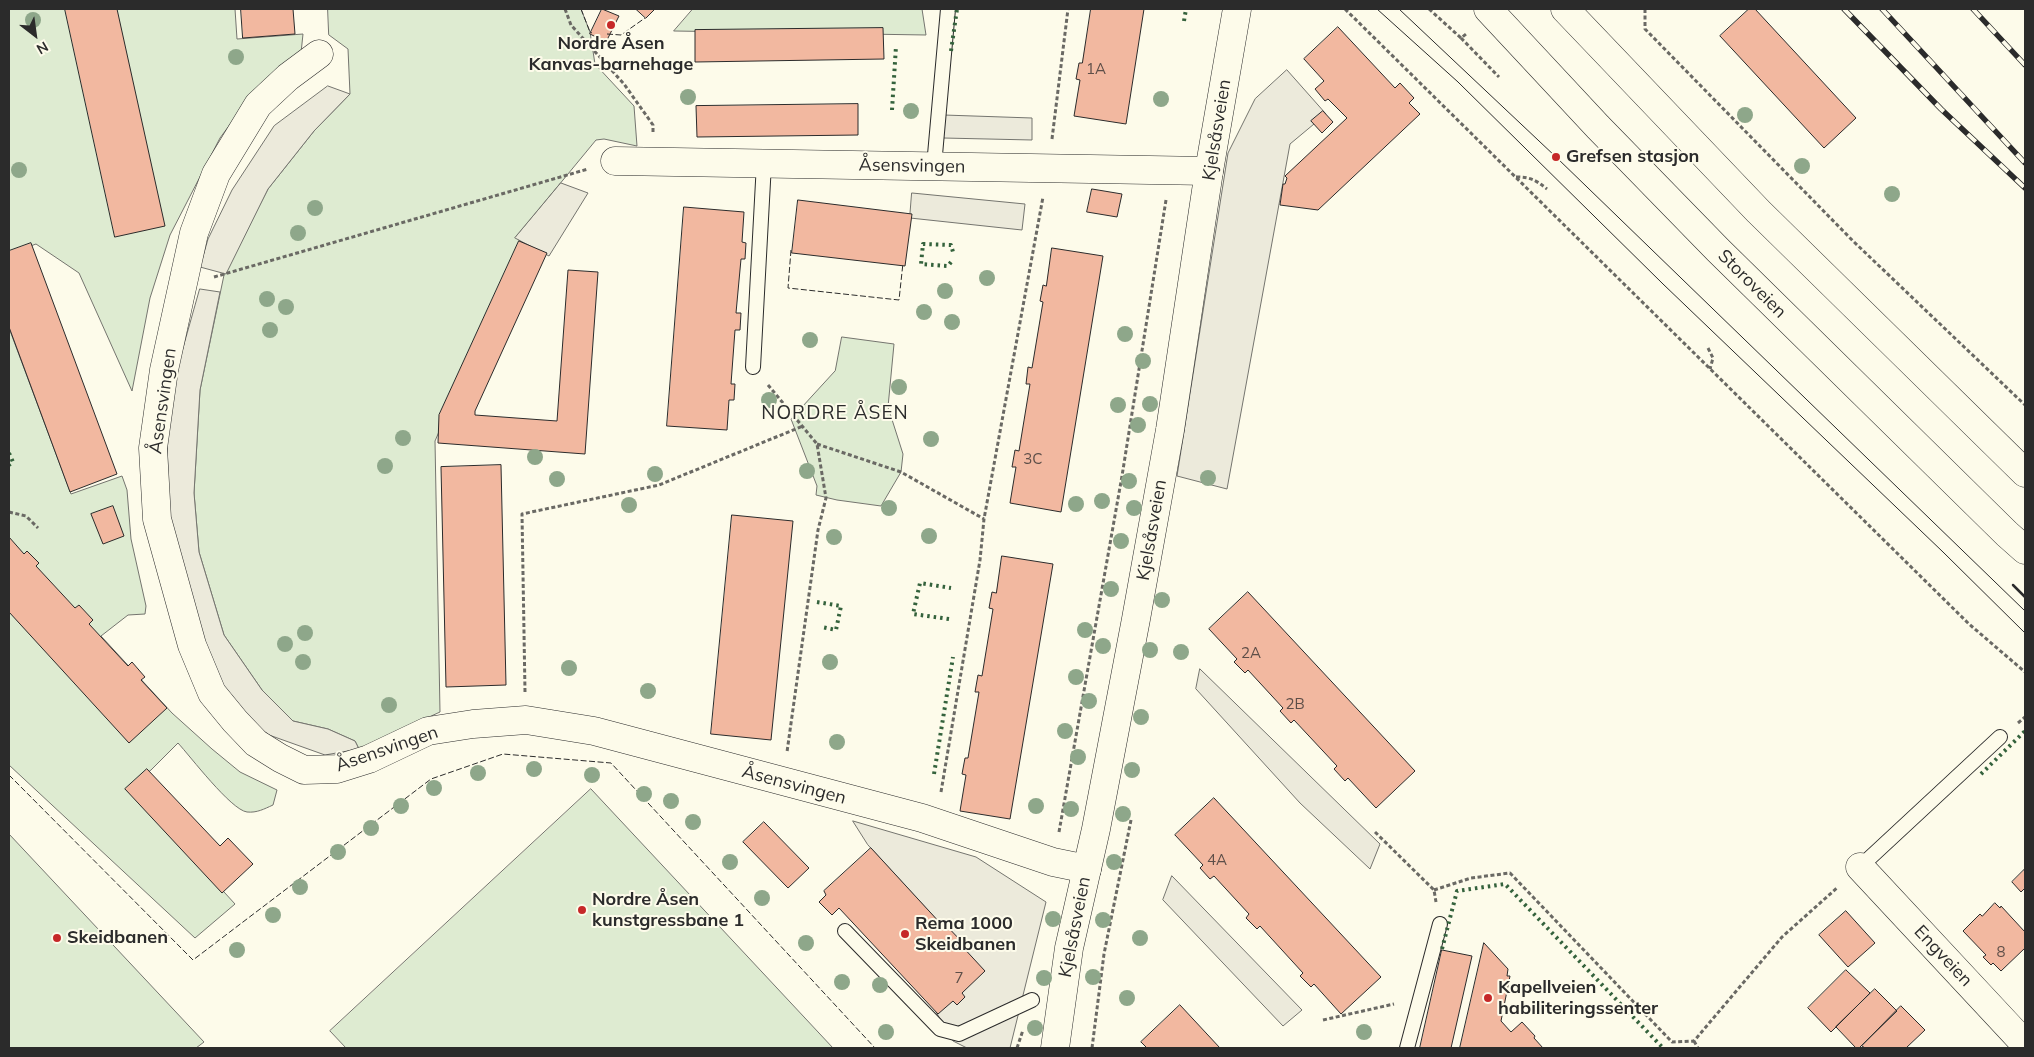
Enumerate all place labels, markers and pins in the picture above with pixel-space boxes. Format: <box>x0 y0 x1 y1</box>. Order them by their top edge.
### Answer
marker: Nordre Åsen Kanvas-barnehage <box>605 19 617 31</box>
place label: Nordre Åsen Kanvas-barnehage <box>529 33 693 76</box>
place label: Grefsen stasjon <box>1566 146 1699 168</box>
marker: Grefsen stasjon <box>1550 151 1562 163</box>
place label: Nordre Åsen kunstgressbane 1 <box>592 889 744 932</box>
marker: Nordre Åsen kunstgressbane 1 <box>576 904 588 916</box>
place label: Rema 1000 Skeidbanen <box>915 913 1016 956</box>
place label: Skeidbanen <box>67 927 168 949</box>
marker: Rema 1000 Skeidbanen <box>899 928 911 940</box>
marker: Skeidbanen <box>51 932 63 944</box>
place label: Kapellveien habiliteringssenter <box>1498 977 1658 1020</box>
marker: Kapellveien habiliteringssenter <box>1482 992 1494 1004</box>

